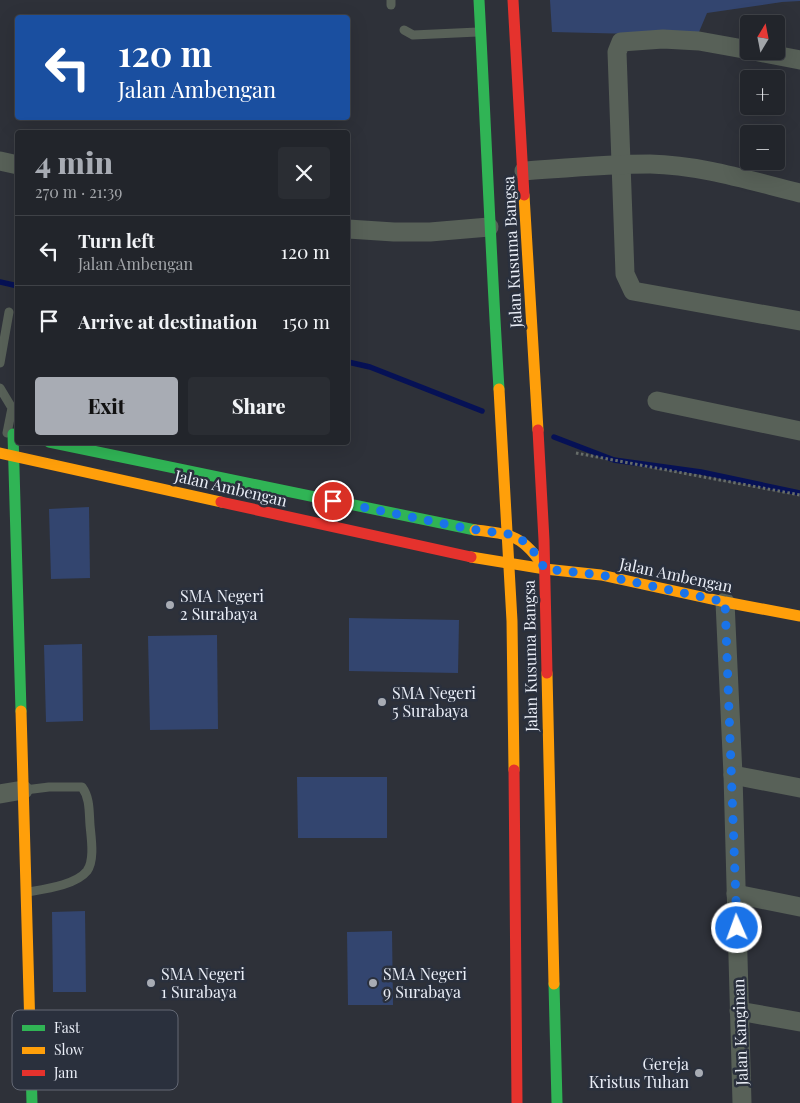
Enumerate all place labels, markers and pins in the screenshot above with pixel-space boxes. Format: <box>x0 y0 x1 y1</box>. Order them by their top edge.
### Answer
pin <box>312 480 354 522</box>
place label: SMA Negeri 2 Surabaya <box>180 585 264 624</box>
marker: SMA Negeri 2 Surabaya <box>164 599 176 611</box>
place label: SMA Negeri 5 Surabaya <box>392 682 476 721</box>
marker: SMA Negeri 5 Surabaya <box>376 696 388 708</box>
place label: SMA Negeri 1 Surabaya <box>161 963 245 1002</box>
place label: SMA Negeri 9 Surabaya <box>383 963 467 1002</box>
marker: SMA Negeri 1 Surabaya <box>145 977 157 989</box>
marker: SMA Negeri 9 Surabaya <box>367 977 379 989</box>
place label: Gereja Kristus Tuhan <box>589 1053 689 1092</box>
marker: Gereja Kristus Tuhan <box>693 1067 705 1079</box>

